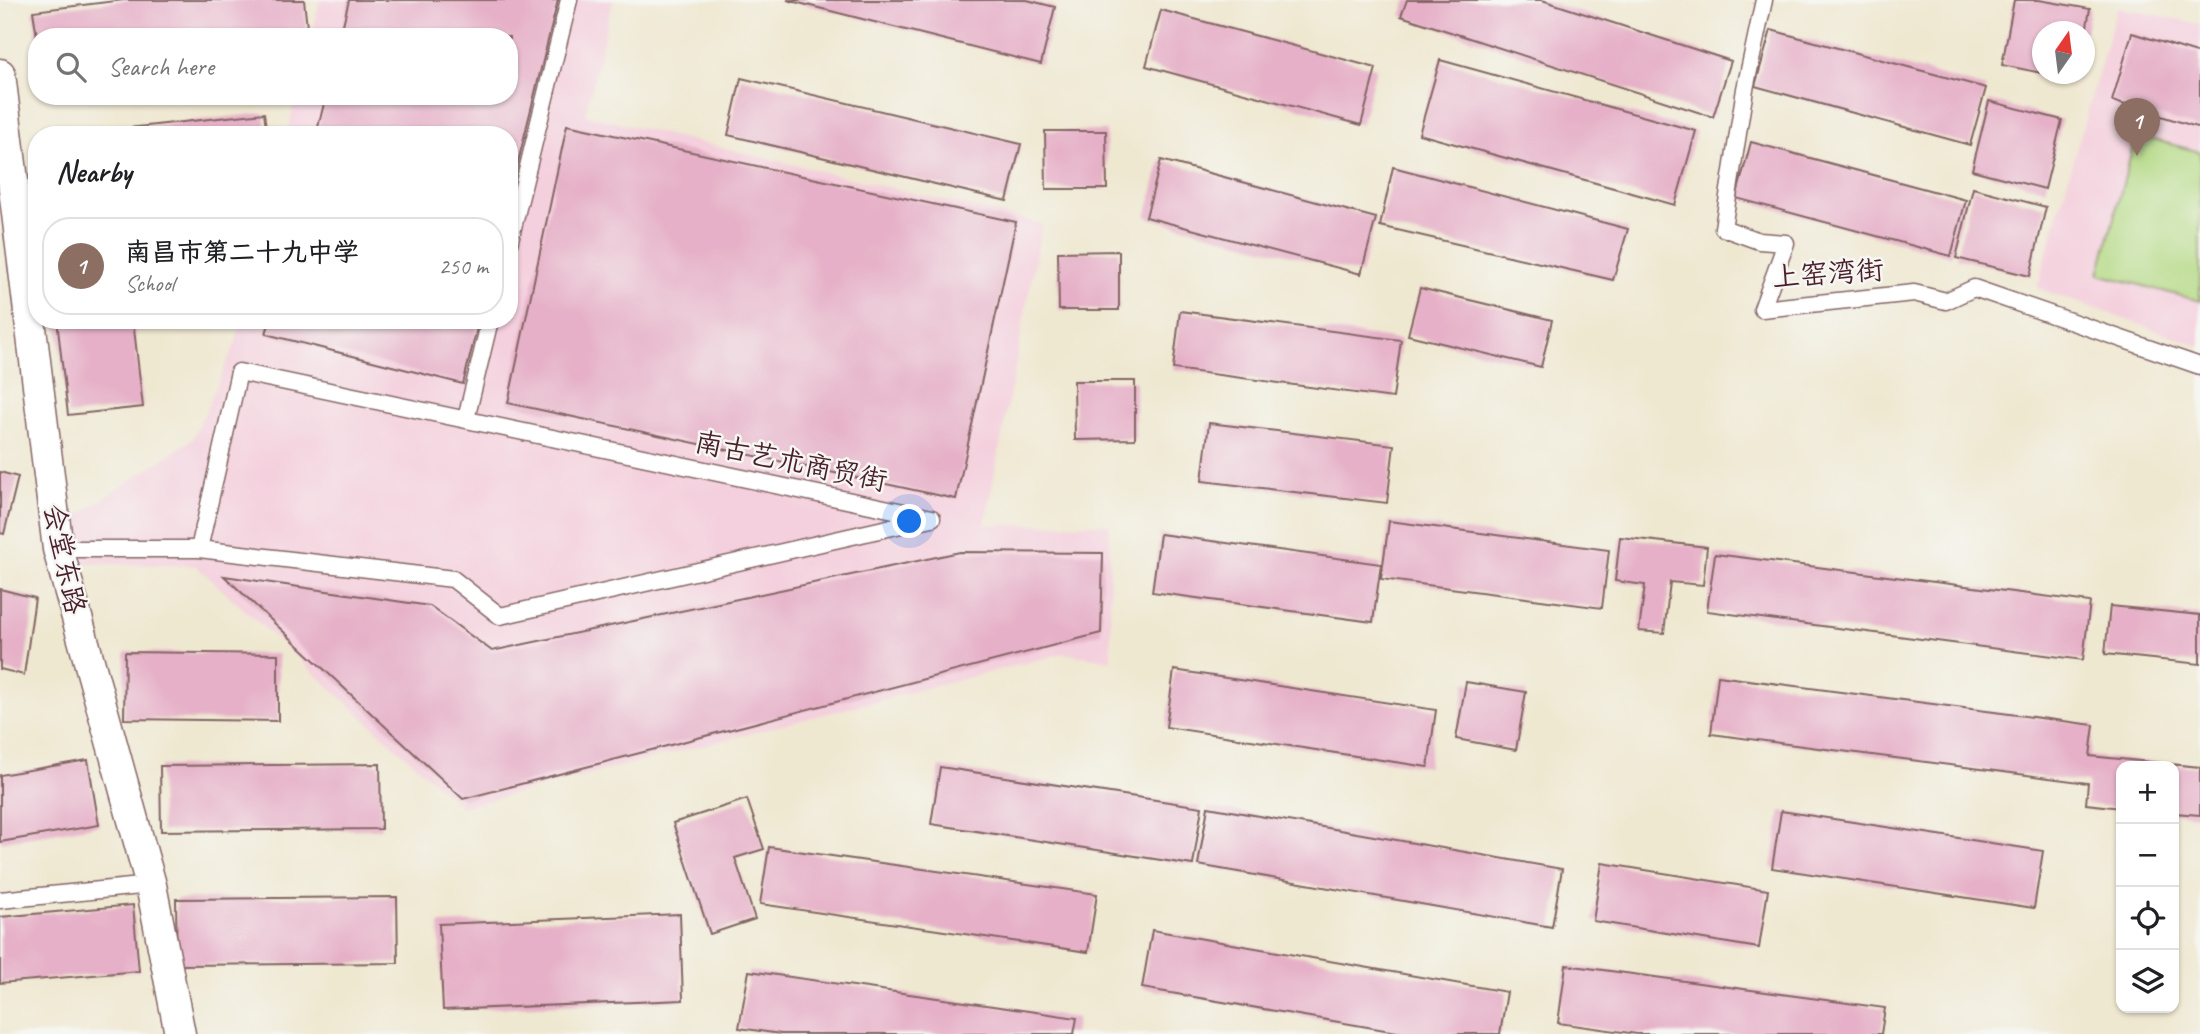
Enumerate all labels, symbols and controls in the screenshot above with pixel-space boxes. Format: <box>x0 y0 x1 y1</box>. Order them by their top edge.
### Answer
north arrow <box>2032 21 2095 84</box>
search box <box>28 28 518 105</box>
icon: search <box>52 48 90 86</box>
text: Search here <box>108 50 214 83</box>
pin: 1 <box>2114 98 2160 156</box>
text: Nearby <box>56 153 132 191</box>
text: 南昌市第二十九中学 <box>125 236 359 269</box>
text: 1 <box>76 252 86 281</box>
text: 250 m <box>439 252 488 281</box>
street label: 上窑湾街 <box>1771 252 1885 294</box>
text: School <box>125 269 174 298</box>
street label: 南古艺术商贸街 <box>691 424 891 498</box>
street label: 会堂东路 <box>36 501 94 617</box>
your location <box>892 504 926 538</box>
map controls <box>2116 761 2179 1013</box>
button: + <box>2116 761 2179 824</box>
button: − <box>2116 824 2179 887</box>
button: locate <box>2116 887 2179 950</box>
button: layers <box>2116 950 2179 1013</box>

